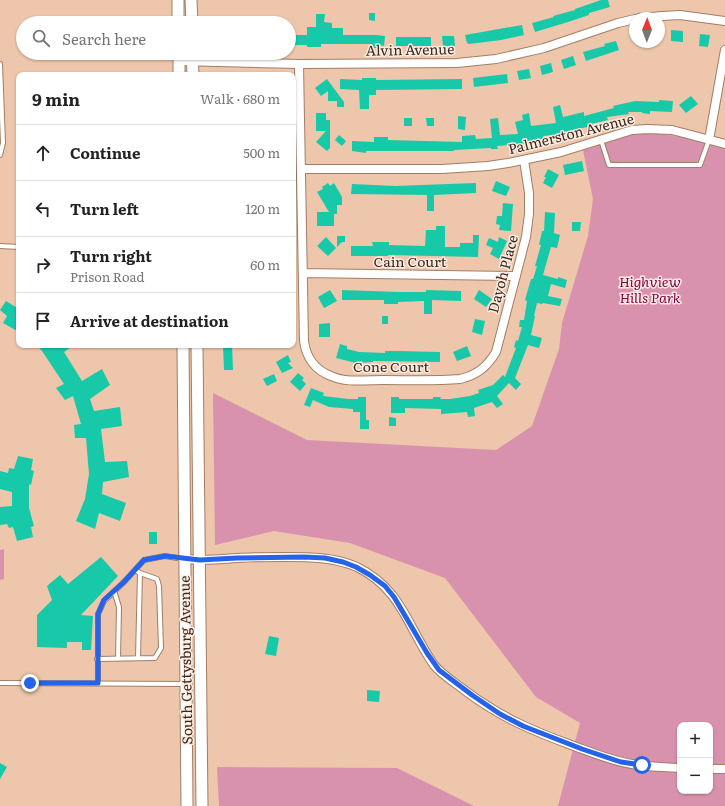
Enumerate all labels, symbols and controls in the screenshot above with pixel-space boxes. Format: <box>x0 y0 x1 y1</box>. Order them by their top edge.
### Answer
north arrow <box>629 12 665 48</box>
search box <box>16 16 296 60</box>
icon: search <box>30 27 52 49</box>
text: Search here <box>62 27 146 50</box>
street label: Alvin Avenue <box>365 38 455 60</box>
text: 9 min <box>32 86 80 111</box>
text: Walk · 680 m <box>200 89 280 108</box>
street label: Palmerston Avenue <box>506 108 636 158</box>
text: Continue <box>70 141 140 164</box>
icon: ahead <box>32 142 54 164</box>
text: 500 m <box>243 143 280 162</box>
text: Turn left <box>70 197 139 220</box>
icon: left <box>32 198 54 220</box>
text: 120 m <box>245 199 280 218</box>
street label: Dayoh Place <box>482 233 522 315</box>
text: Turn right <box>70 244 152 267</box>
street label: Cain Court <box>374 251 447 271</box>
icon: right <box>32 254 54 276</box>
text: 60 m <box>250 255 280 274</box>
text: Prison Road <box>70 267 144 286</box>
park label: Highview Hills Park <box>619 271 681 307</box>
text: Arrive at destination <box>70 309 229 332</box>
icon: arrive <box>32 310 54 332</box>
street label: Cone Court <box>353 356 429 376</box>
street label: South Gettysburg Avenue <box>174 575 196 745</box>
route end <box>21 674 39 692</box>
map controls <box>677 722 713 794</box>
button: + <box>677 722 713 758</box>
route start <box>633 756 651 774</box>
button: − <box>677 758 713 794</box>

